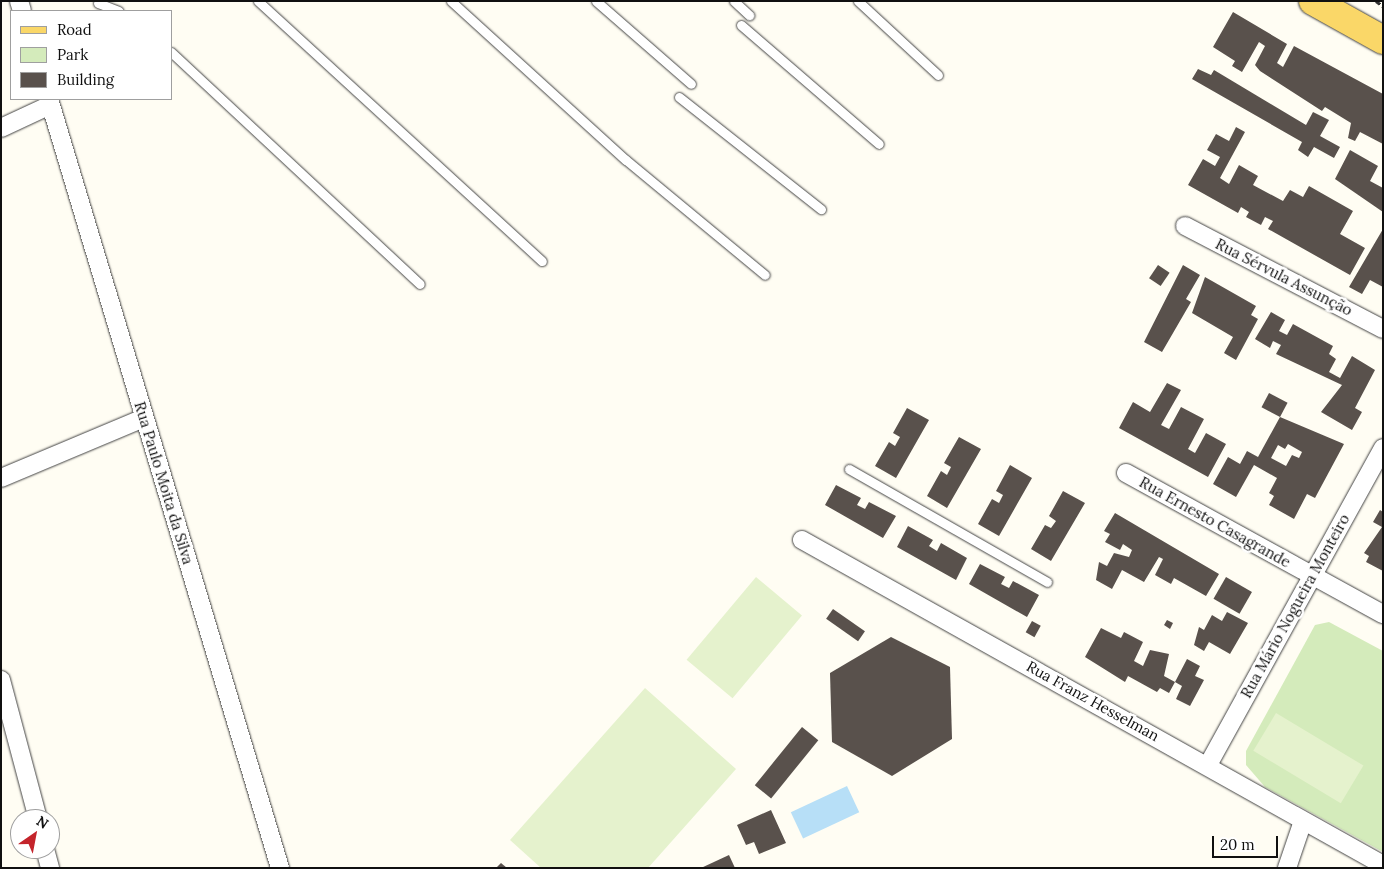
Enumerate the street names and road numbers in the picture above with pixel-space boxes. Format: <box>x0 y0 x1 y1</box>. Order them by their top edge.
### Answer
street label: Rua Sérvula Assunção <box>1212 235 1356 319</box>
street label: Rua Paulo Moita da Silva <box>131 399 197 567</box>
street label: Rua Ernesto Casagrande <box>1136 473 1294 571</box>
street label: Rua Mário Nogueira Monteiro <box>1237 511 1353 701</box>
street label: Rua Franz Hesselman <box>1024 657 1162 745</box>

